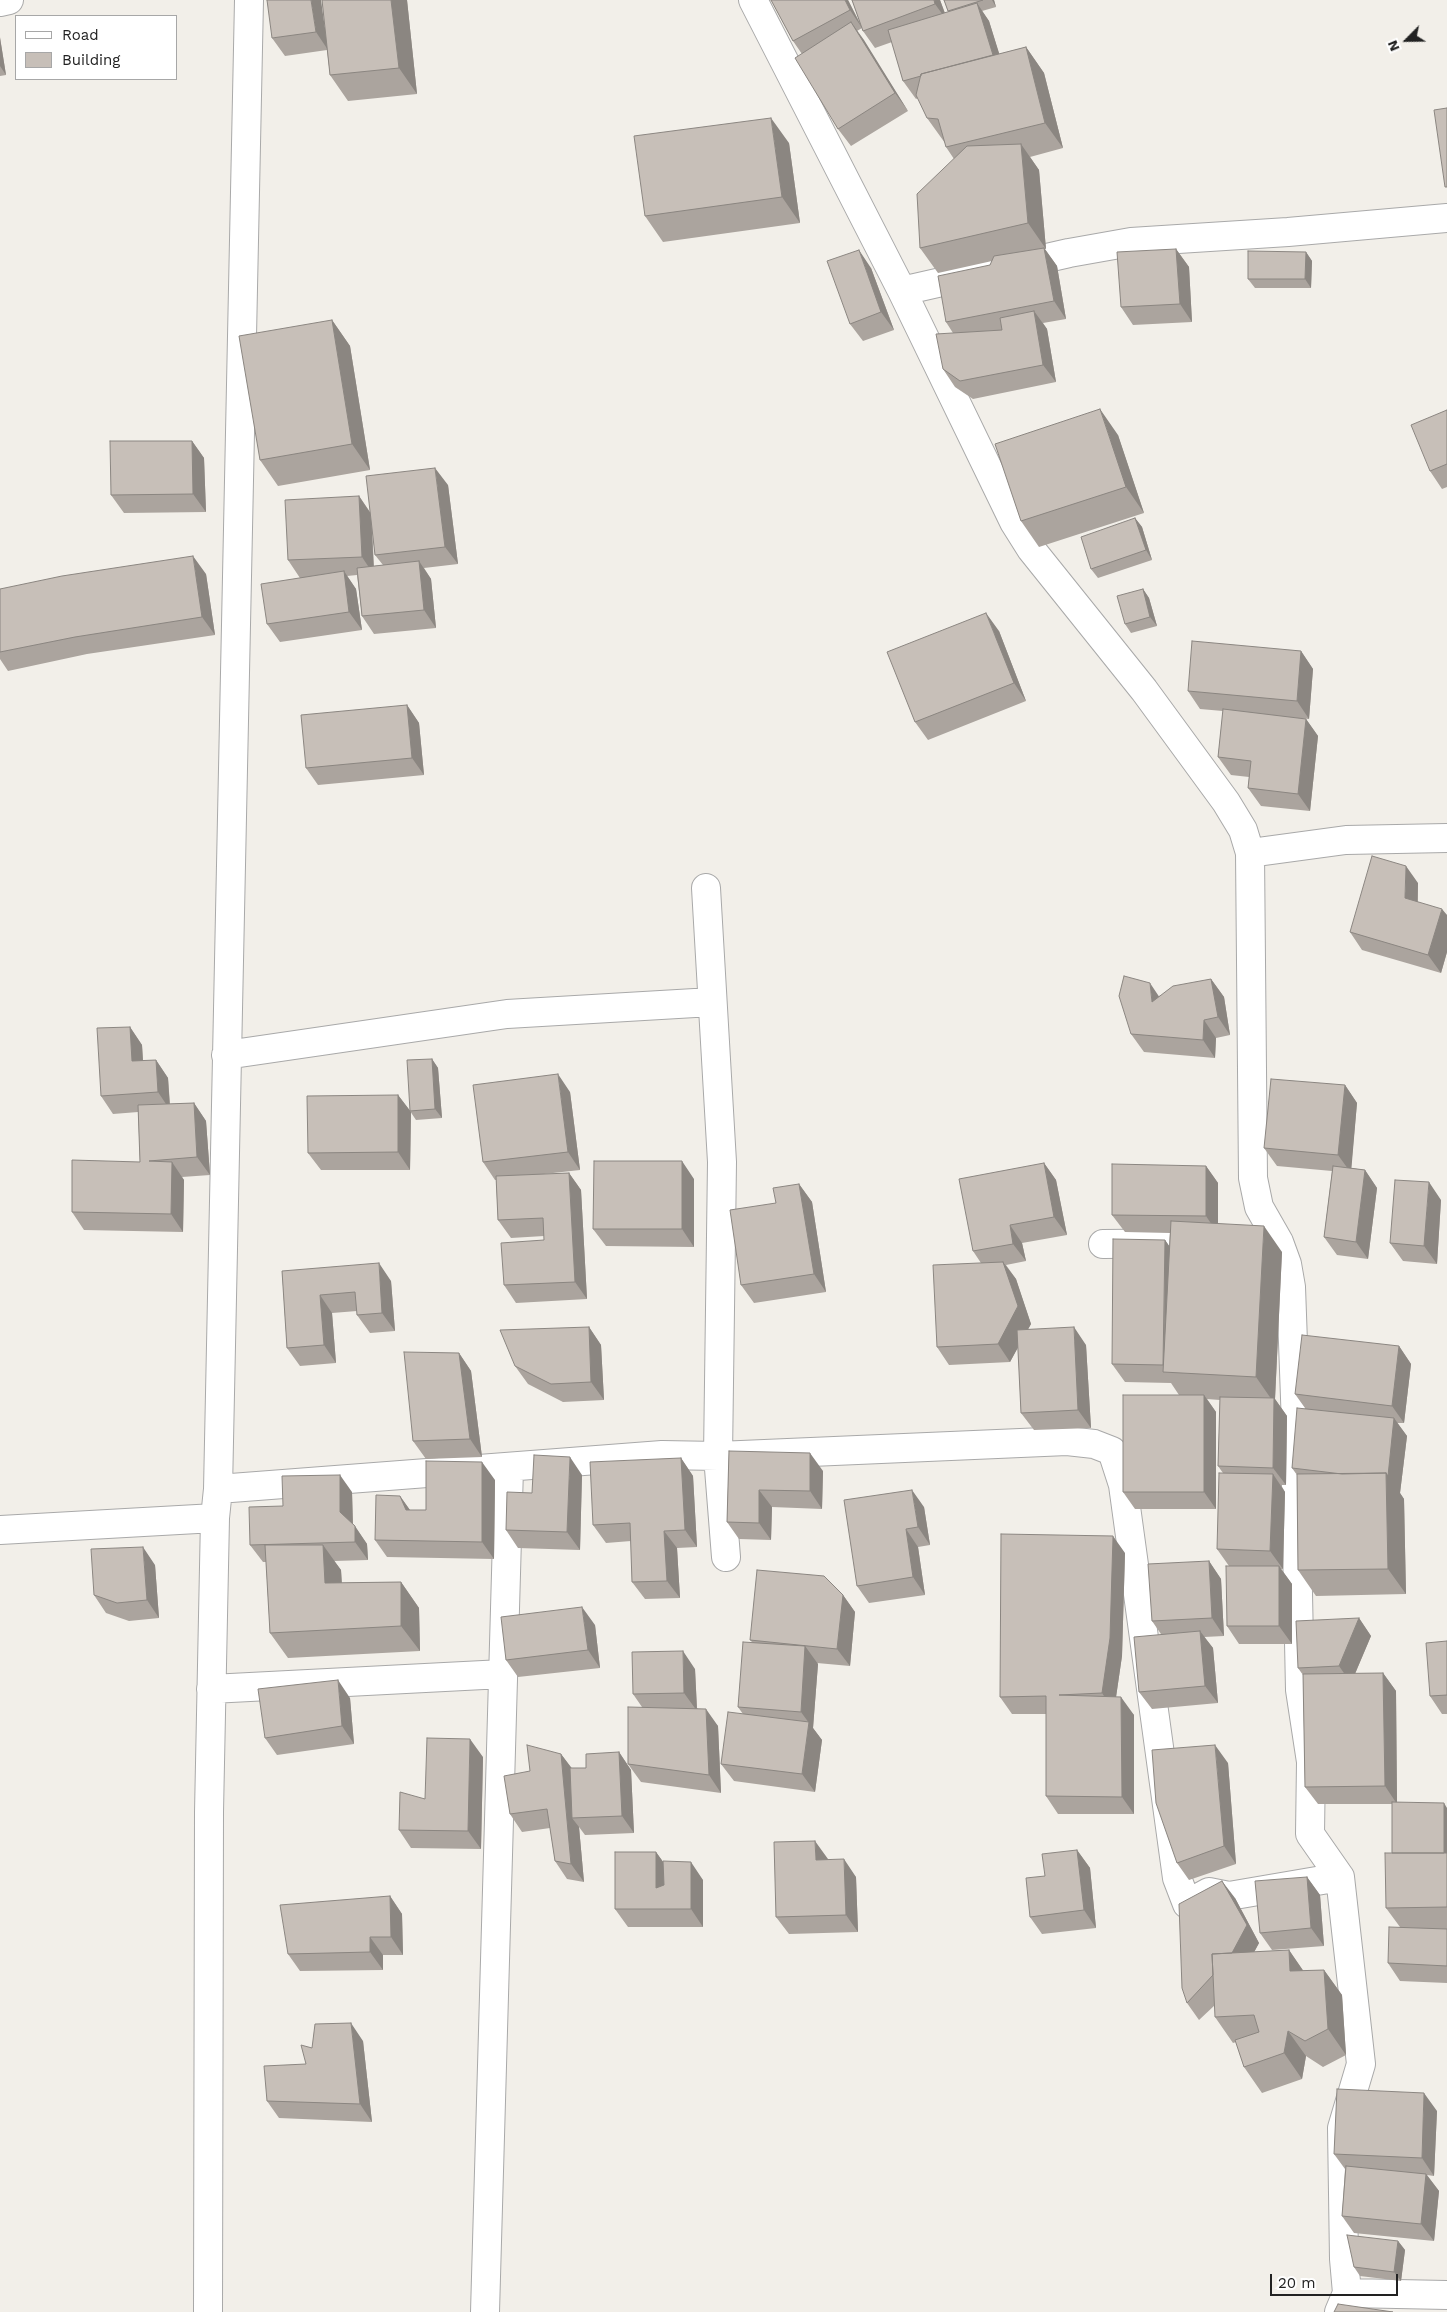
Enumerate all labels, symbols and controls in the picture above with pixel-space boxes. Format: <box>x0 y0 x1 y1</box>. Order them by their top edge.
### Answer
legend <box>15 15 178 80</box>
north arrow <box>1382 15 1432 65</box>
text: Road <box>62 26 99 44</box>
text: N <box>1384 38 1403 54</box>
text: Building <box>62 51 120 69</box>
scale bar <box>1272 2264 1400 2296</box>
text: 20 m <box>1278 2274 1316 2292</box>

